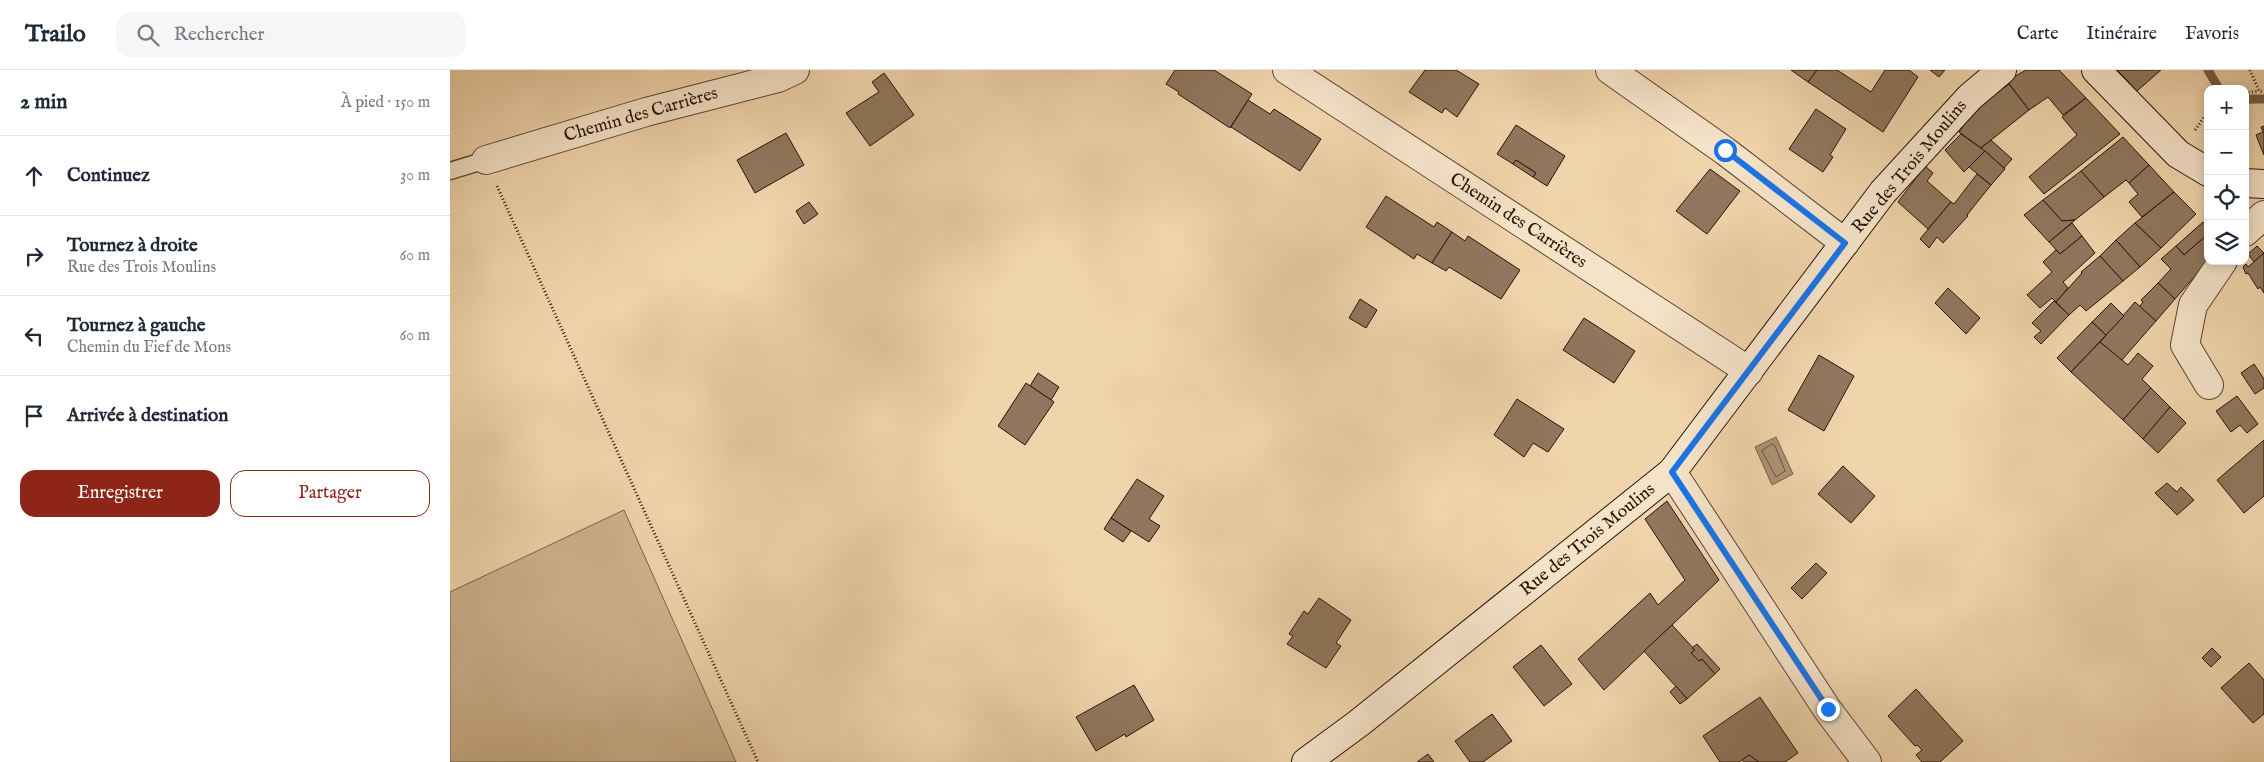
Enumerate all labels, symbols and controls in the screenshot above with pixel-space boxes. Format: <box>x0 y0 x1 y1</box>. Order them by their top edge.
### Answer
search box <box>116 12 466 57</box>
text: Trailo <box>25 19 86 50</box>
icon: search <box>134 21 162 49</box>
text: Rechercher <box>174 23 265 47</box>
text: Carte <box>2017 23 2059 46</box>
text: Itinéraire <box>2087 23 2157 46</box>
text: Favoris <box>2185 23 2239 46</box>
street label: Chemin des Carrières <box>561 82 721 148</box>
map controls <box>2204 85 2249 265</box>
button: + <box>2204 85 2249 130</box>
text: 2 min <box>20 89 67 116</box>
text: À pied · 150 m <box>341 93 430 113</box>
street label: Rue des Trois Moulins <box>1847 95 1973 239</box>
button: − <box>2204 130 2249 175</box>
route start <box>1714 139 1737 162</box>
icon: ahead <box>20 162 48 190</box>
text: Continuez <box>67 164 150 188</box>
text: 30 m <box>400 166 430 186</box>
street label: Chemin des Carrières <box>1445 168 1591 274</box>
button: locate <box>2204 175 2249 220</box>
button: layers <box>2204 220 2249 265</box>
text: Tournez à droite <box>67 234 198 258</box>
icon: right <box>20 242 48 270</box>
text: 60 m <box>400 246 430 266</box>
text: Rue des Trois Moulins <box>67 258 216 278</box>
text: Tournez à gauche <box>67 314 206 338</box>
icon: left <box>20 322 48 350</box>
text: 60 m <box>400 326 430 346</box>
text: Chemin du Fief de Mons <box>67 338 231 358</box>
icon: arrive <box>20 402 48 430</box>
text: Arrivée à destination <box>67 404 228 428</box>
button: Enregistrer <box>20 470 220 517</box>
button: Partager <box>230 470 430 517</box>
street label: Rue des Trois Moulins <box>1516 478 1660 602</box>
route end <box>1817 698 1840 721</box>

